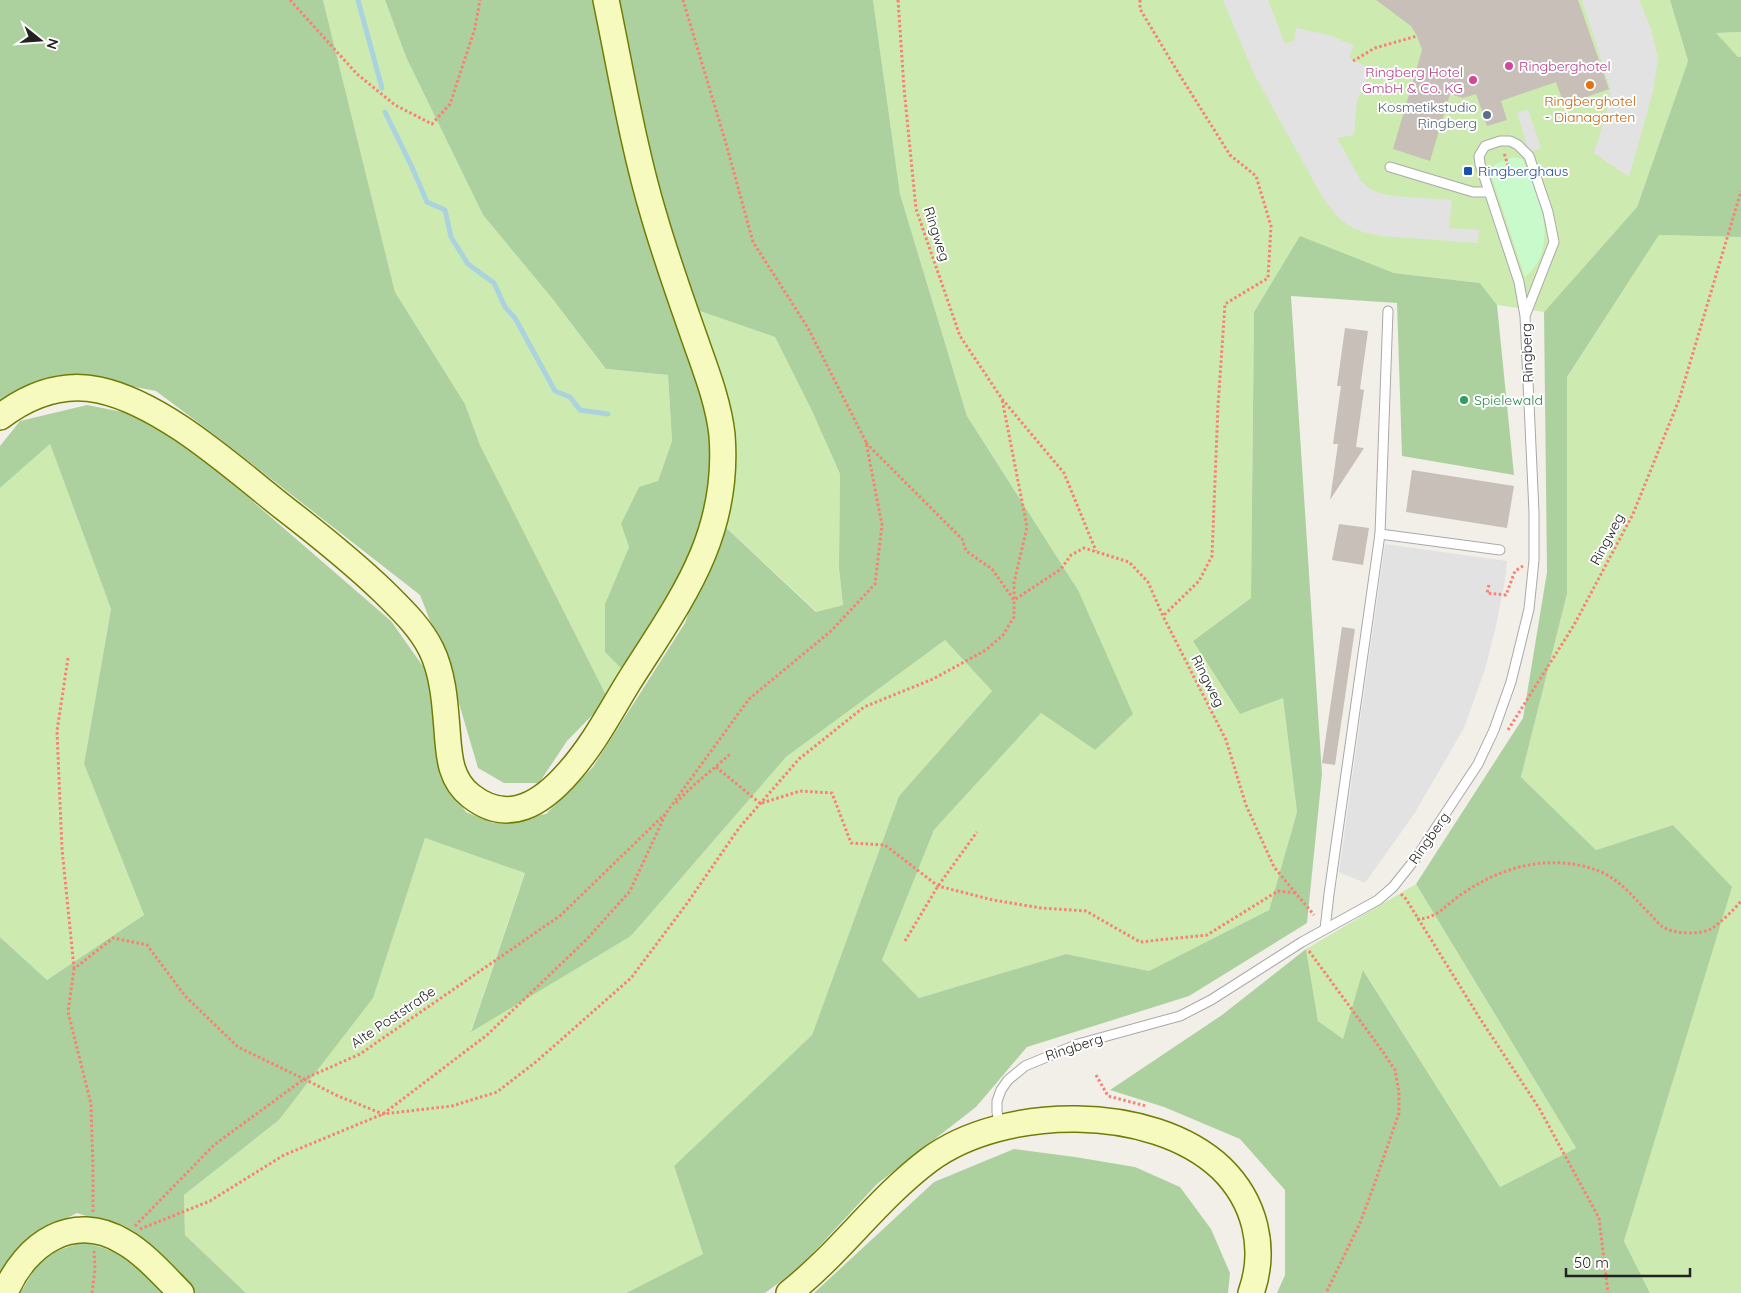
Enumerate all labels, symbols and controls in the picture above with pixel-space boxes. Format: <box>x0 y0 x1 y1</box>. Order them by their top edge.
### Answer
north arrow <box>15 15 65 65</box>
text: N <box>42 36 63 51</box>
place label: Ringberghotel <box>1519 57 1611 75</box>
marker: Ringberghotel <box>1503 60 1515 72</box>
place label: Ringberg Hotel GmbH & Co. KG <box>1362 63 1463 97</box>
marker: Ringberg Hotel GmbH & Co. KG <box>1467 74 1479 86</box>
marker: Ringberghotel - Dianagarten <box>1584 79 1596 91</box>
place label: Ringberghotel - Dianagarten <box>1544 92 1636 126</box>
place label: Kosmetikstudio Ringberg <box>1378 98 1477 132</box>
marker: Kosmetikstudio Ringberg <box>1481 109 1493 121</box>
place label: Ringberghaus <box>1478 162 1568 180</box>
marker: Ringberghaus <box>1462 165 1474 177</box>
street label: Ringweg <box>920 204 954 264</box>
street label: Ringberg <box>1517 323 1537 383</box>
place label: Spielewald <box>1474 391 1543 409</box>
marker: Spielewald <box>1458 394 1470 406</box>
street label: Ringweg <box>1586 510 1628 568</box>
street label: Ringweg <box>1187 652 1229 710</box>
street label: Ringberg <box>1405 808 1453 868</box>
street label: Alte Poststraße <box>347 982 439 1052</box>
street label: Ringberg <box>1043 1029 1105 1065</box>
scale bar <box>1566 1246 1690 1278</box>
text: 50 m <box>1574 1253 1609 1272</box>

